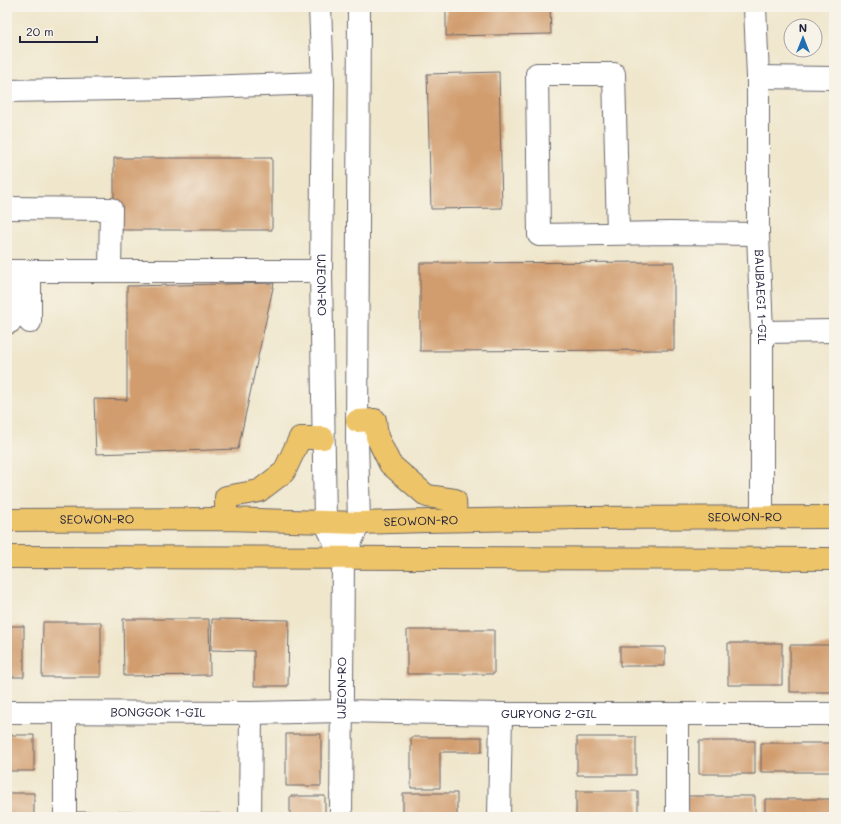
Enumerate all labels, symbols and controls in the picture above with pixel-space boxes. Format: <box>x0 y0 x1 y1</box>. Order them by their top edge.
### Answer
scale bar <box>20 18 97 44</box>
north arrow <box>783 18 823 58</box>
text: N <box>799 20 807 35</box>
text: 20 m <box>26 23 54 39</box>
street label: BAUBAEGI 1-GIL <box>752 249 771 345</box>
street label: UJEON-RO <box>314 254 331 316</box>
street label: SEOWON-RO <box>708 508 782 524</box>
street label: SEOWON-RO <box>60 510 134 527</box>
street label: SEOWON-RO <box>383 511 458 529</box>
street label: UJEON-RO <box>333 657 349 719</box>
street label: BONGGOK 1-GIL <box>110 703 206 720</box>
street label: GURYONG 2-GIL <box>501 705 598 721</box>

